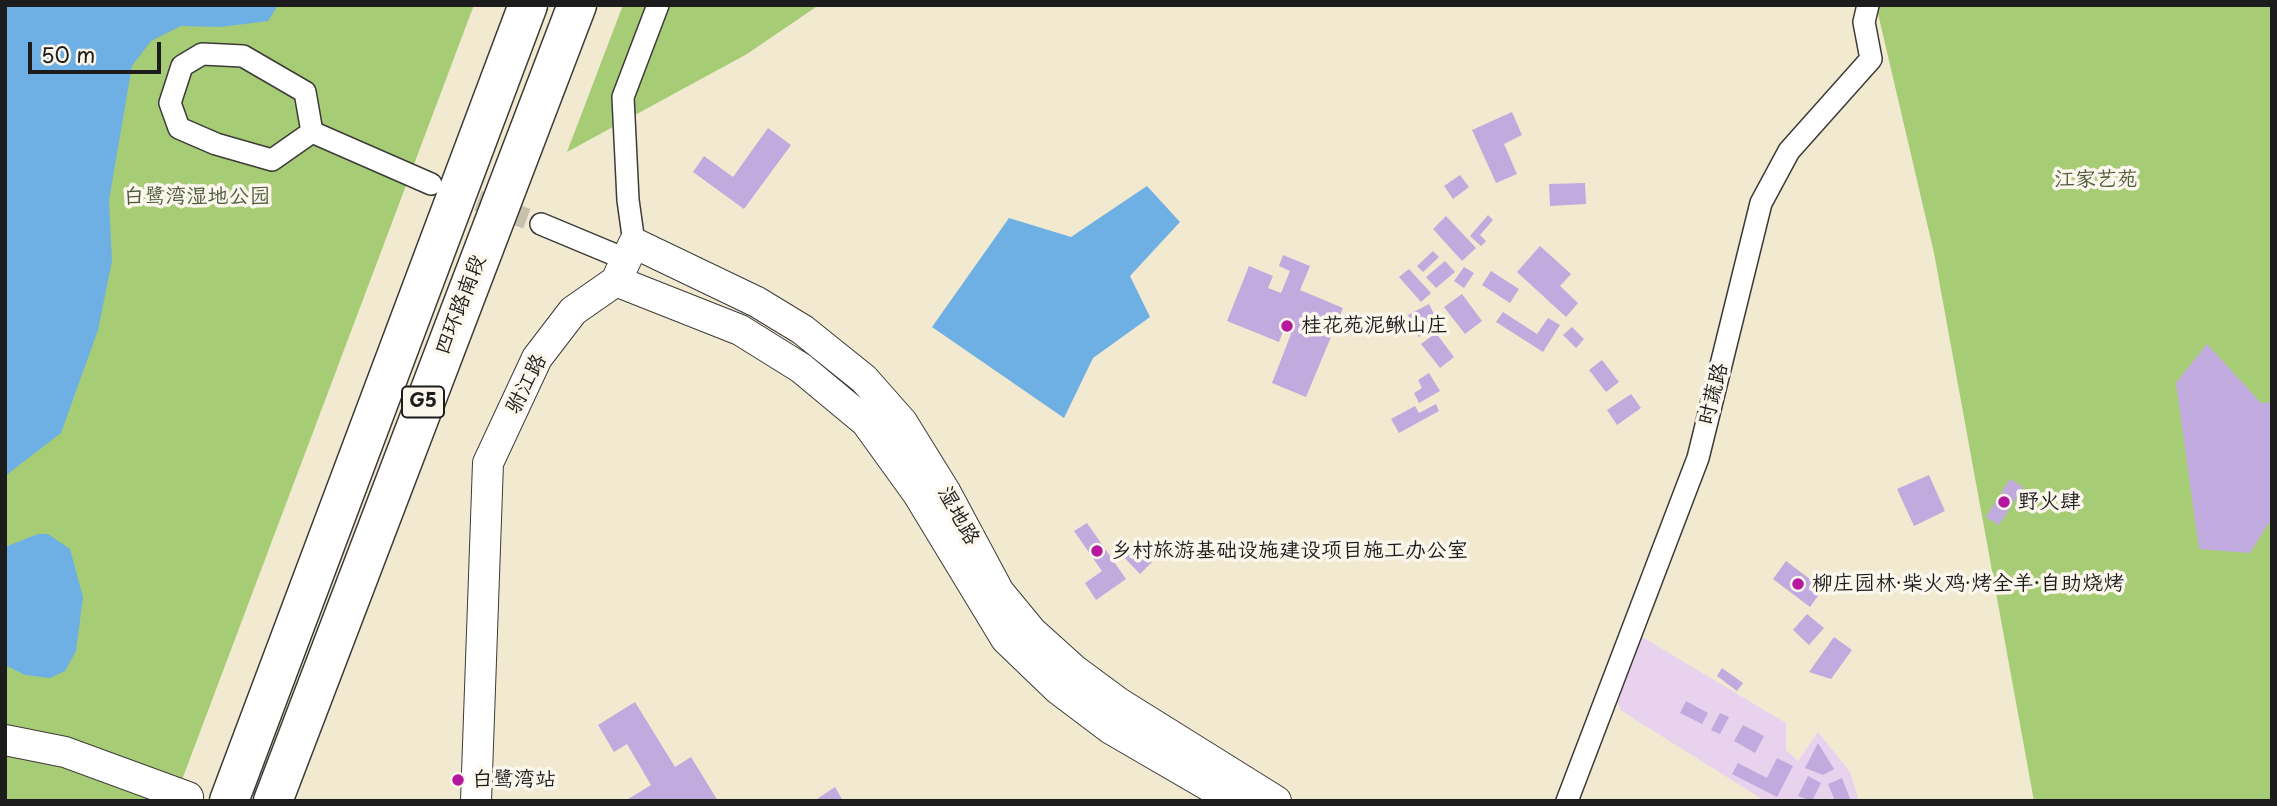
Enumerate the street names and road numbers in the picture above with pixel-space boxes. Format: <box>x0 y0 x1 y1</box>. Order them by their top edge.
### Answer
street label: 四环路南段 <box>430 251 492 359</box>
street label: 驸江路 <box>501 350 553 418</box>
street label: 时蔬路 <box>1694 360 1734 428</box>
road number: G5 <box>402 386 444 418</box>
street label: 湿地路 <box>932 482 984 550</box>

